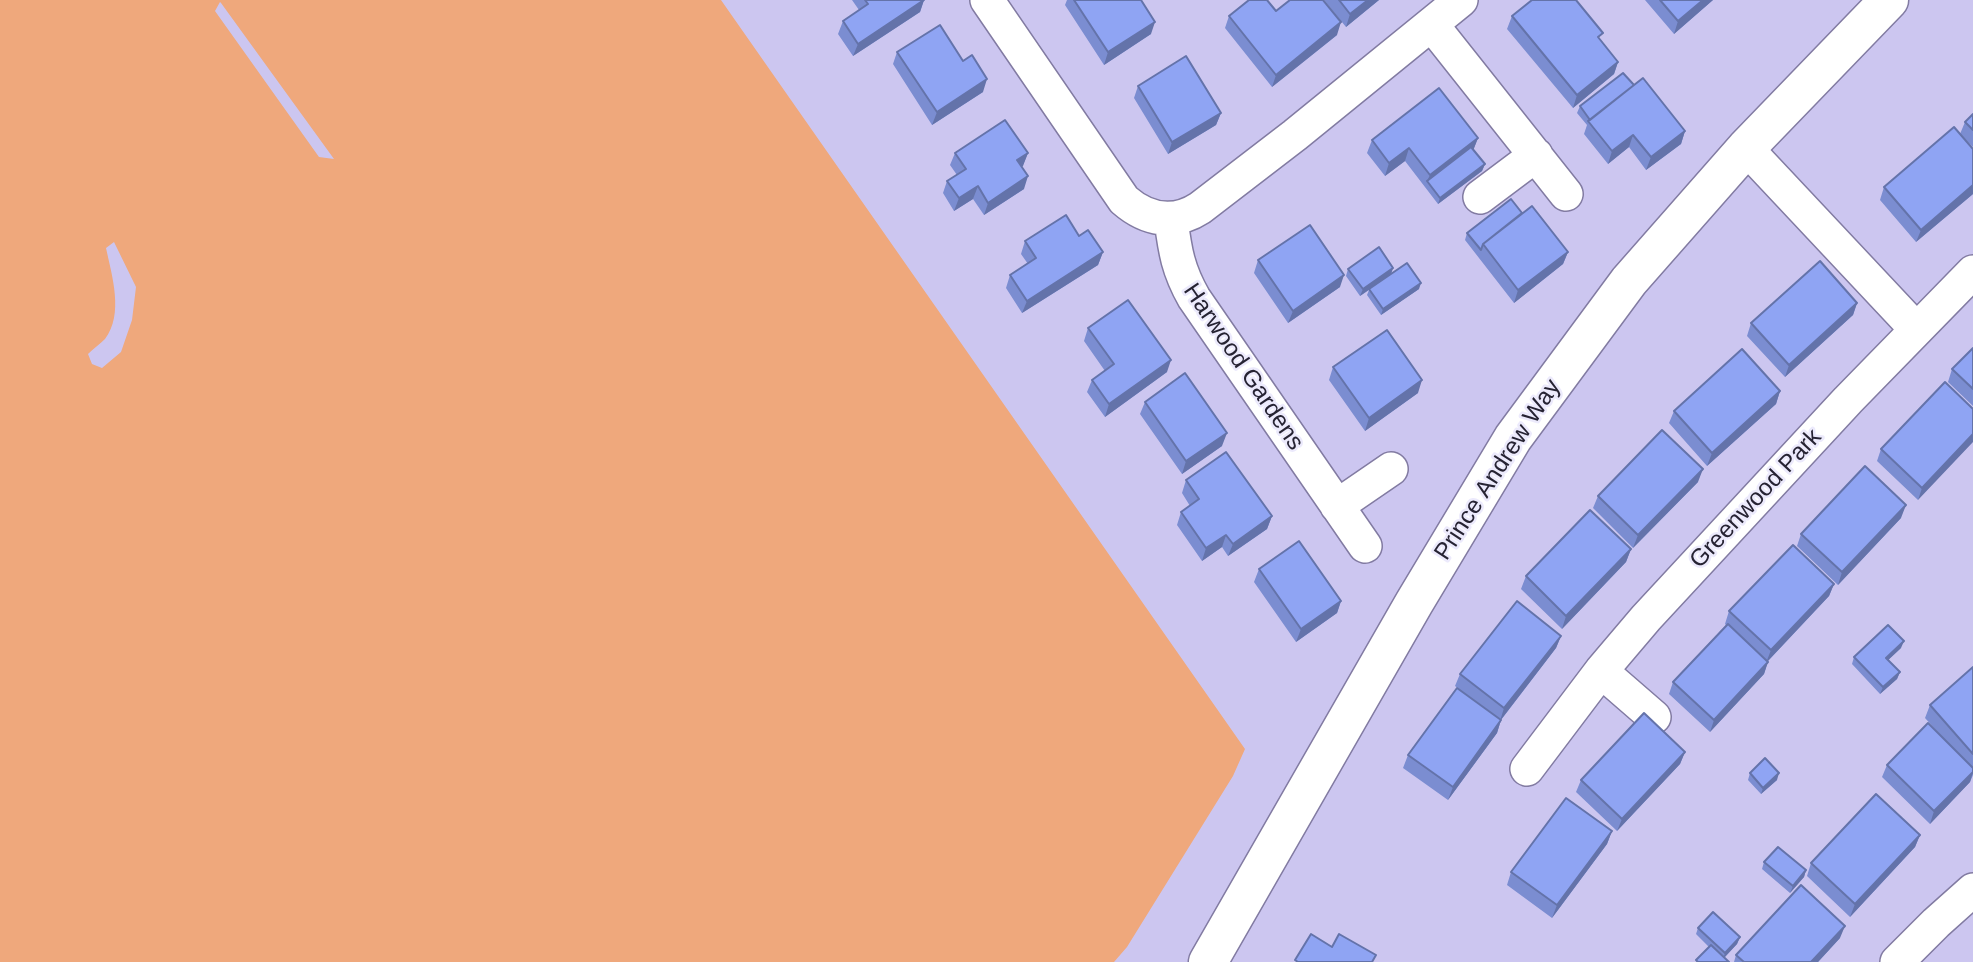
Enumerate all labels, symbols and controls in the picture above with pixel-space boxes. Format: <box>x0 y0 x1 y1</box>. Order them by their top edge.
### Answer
street label: Harwood Gardens <box>1177 278 1309 456</box>
street label: Prince Andrew Way <box>1429 374 1567 566</box>
street label: Greenwood Park <box>1684 423 1828 575</box>

